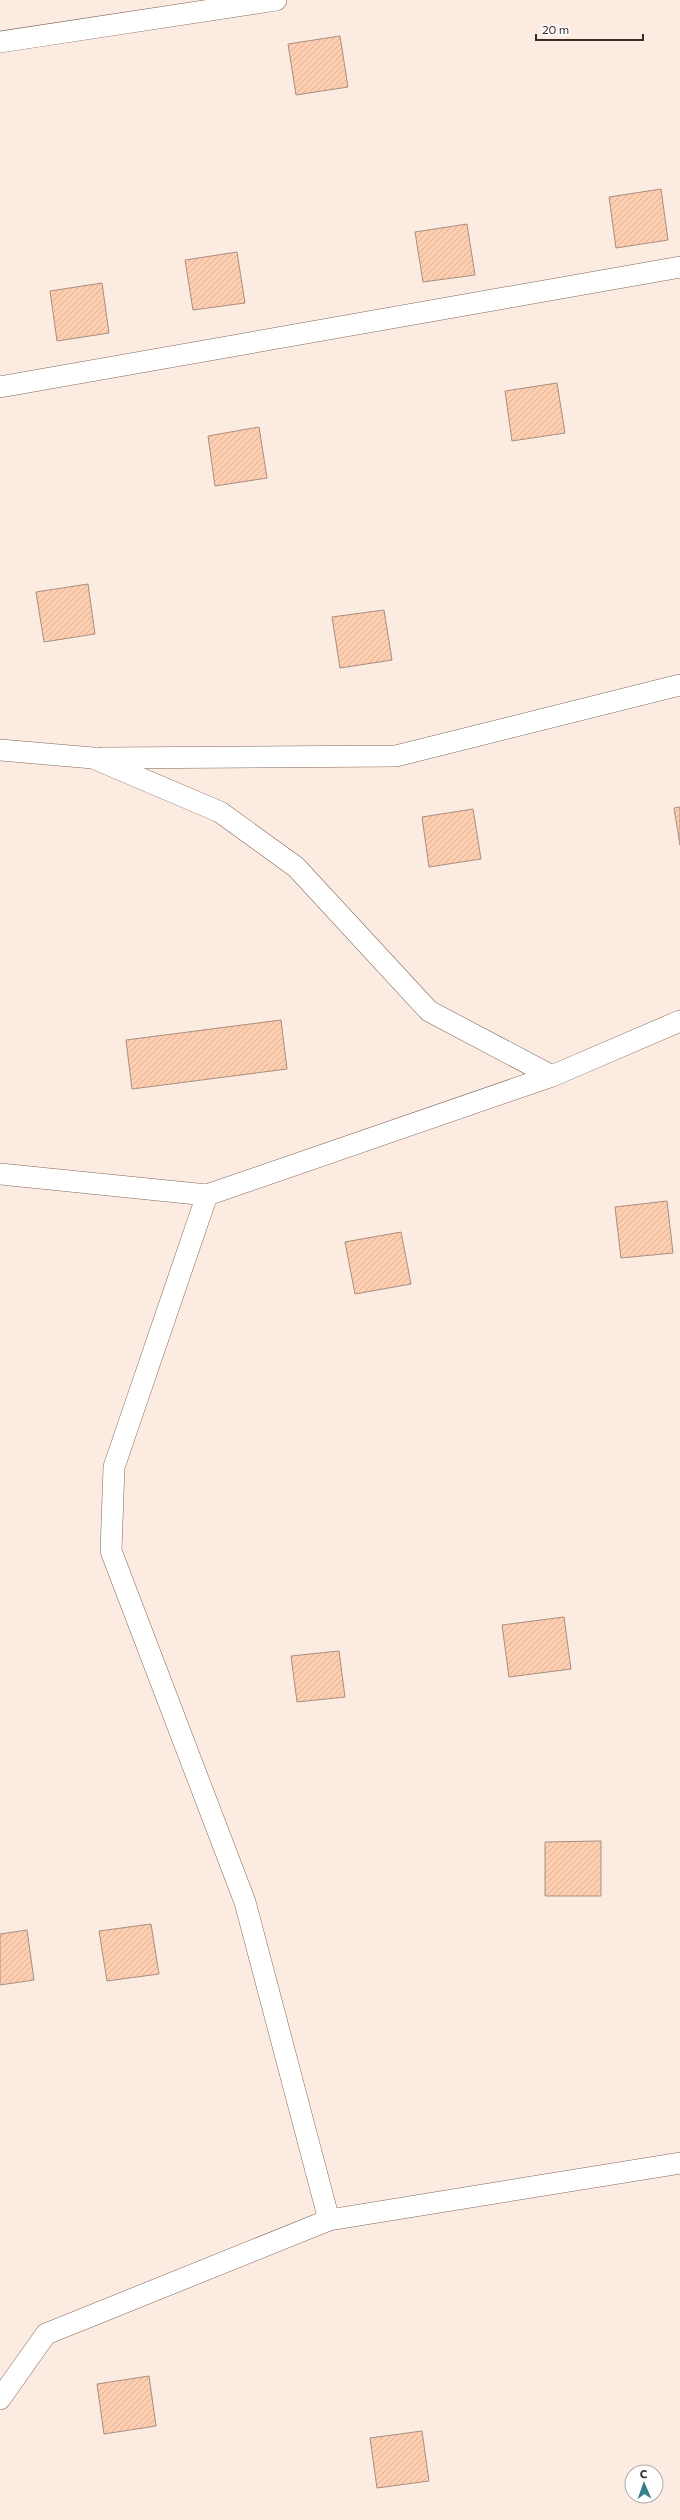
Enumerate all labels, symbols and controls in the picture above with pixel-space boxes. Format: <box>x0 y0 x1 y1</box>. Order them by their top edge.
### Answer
scale bar <box>536 16 643 42</box>
text: 20 m <box>542 22 569 36</box>
north arrow <box>624 2464 664 2504</box>
text: С <box>640 2467 648 2480</box>

